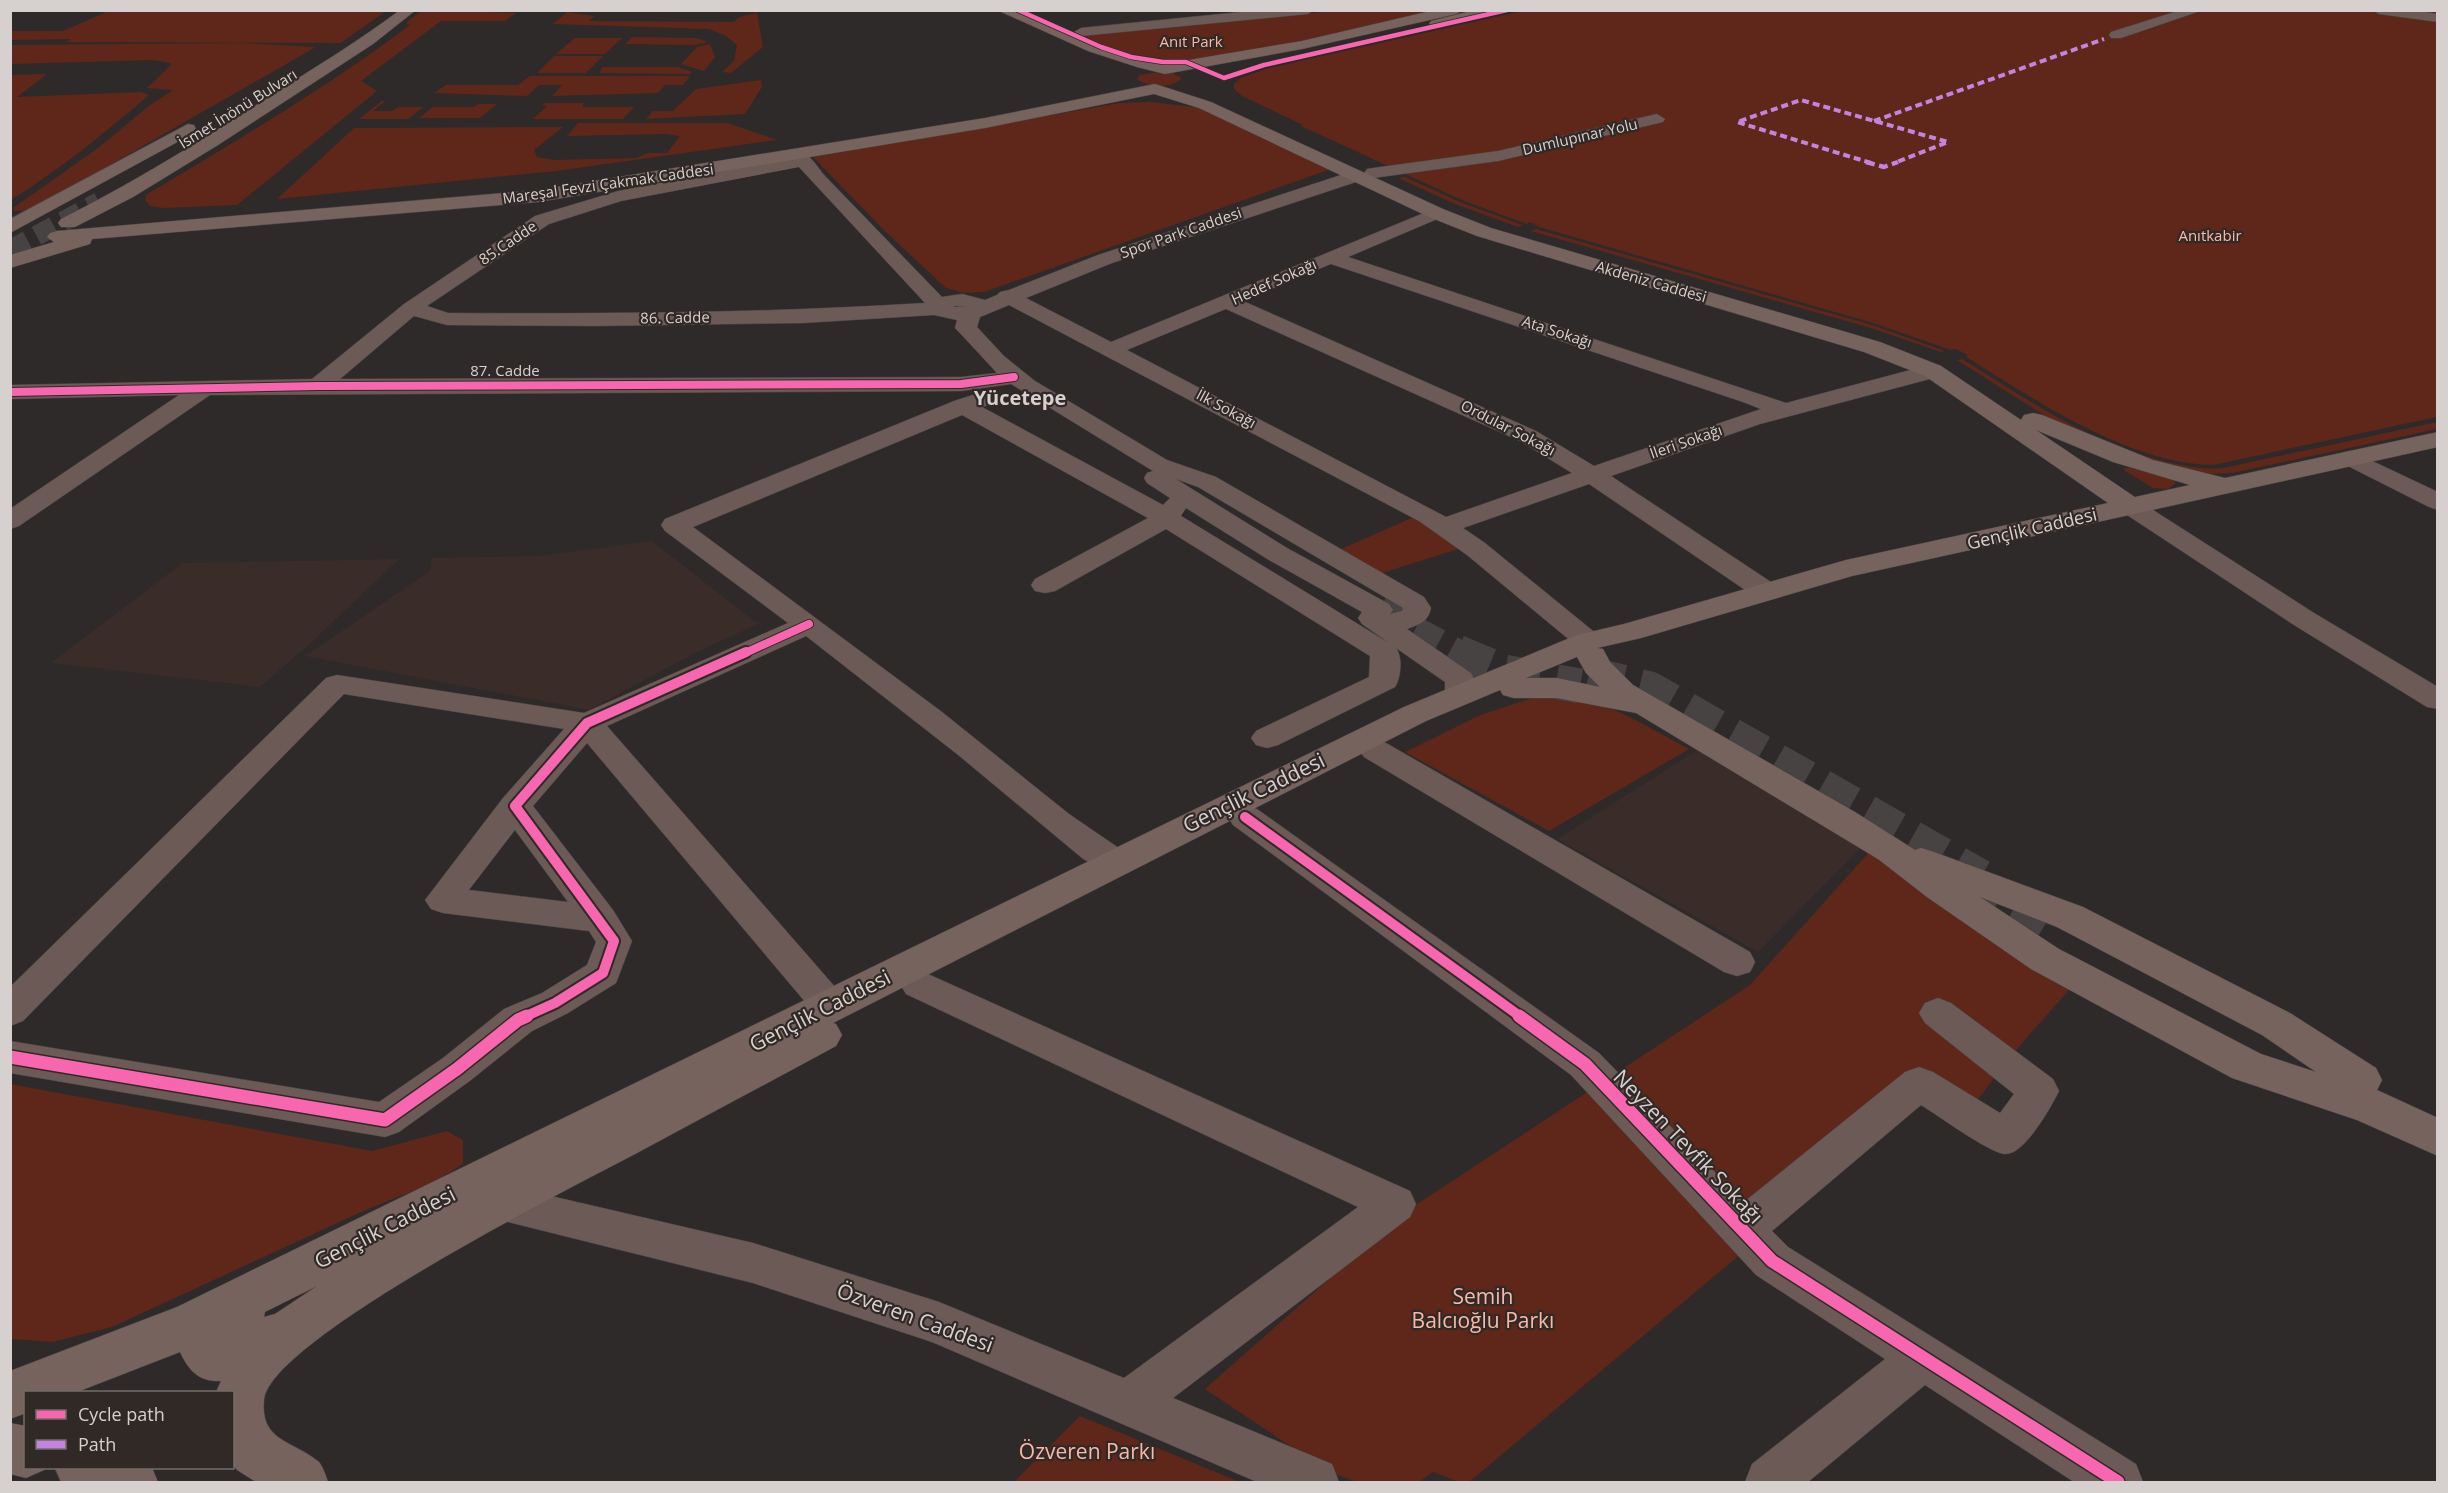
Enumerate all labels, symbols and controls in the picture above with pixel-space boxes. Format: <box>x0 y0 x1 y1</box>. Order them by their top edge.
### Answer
park label: Anıt Park <box>1159 31 1223 51</box>
street label: İsmet İnönü Bulvarı <box>174 64 300 153</box>
street label: Dumlupınar Yolu <box>1520 113 1639 159</box>
street label: Mareşal Fevzi Çakmak Caddesi <box>501 158 715 208</box>
street label: Spor Park Caddesi <box>1117 202 1244 262</box>
street label: 85.Cadde <box>475 216 540 269</box>
park label: Anıtkabir <box>2178 225 2242 245</box>
street label: Hedef Sokağı <box>1228 253 1319 309</box>
street label: Akdeniz Caddesi <box>1594 256 1709 306</box>
street label: 86. Cadde <box>640 306 710 328</box>
street label: Ata Sokağı <box>1520 310 1595 352</box>
street label: 87. Cadde <box>470 360 540 380</box>
district label: Yücetepe <box>974 384 1066 411</box>
street label: İlk Sokağı <box>1193 384 1260 432</box>
street label: Ordular Sokağı <box>1458 395 1559 460</box>
street label: İleri Sokağı <box>1647 419 1725 463</box>
street label: Gençlik Caddesi <box>1964 501 2099 555</box>
street label: Gençlik Caddesi <box>1178 746 1329 839</box>
street label: Gençlik Caddesi <box>744 962 895 1058</box>
street label: Neyzen Tevfik Sokağı <box>1608 1063 1770 1230</box>
street label: Gençlik Caddesi <box>309 1179 460 1275</box>
street label: Özveren Caddesi <box>833 1276 998 1358</box>
park label: Semih Balcıoğlu Parkı <box>1412 1282 1554 1334</box>
legend <box>24 1391 234 1469</box>
text: Cycle path <box>78 1402 165 1426</box>
text: Path <box>78 1432 116 1456</box>
park label: Özveren Parkı <box>1019 1437 1155 1465</box>

